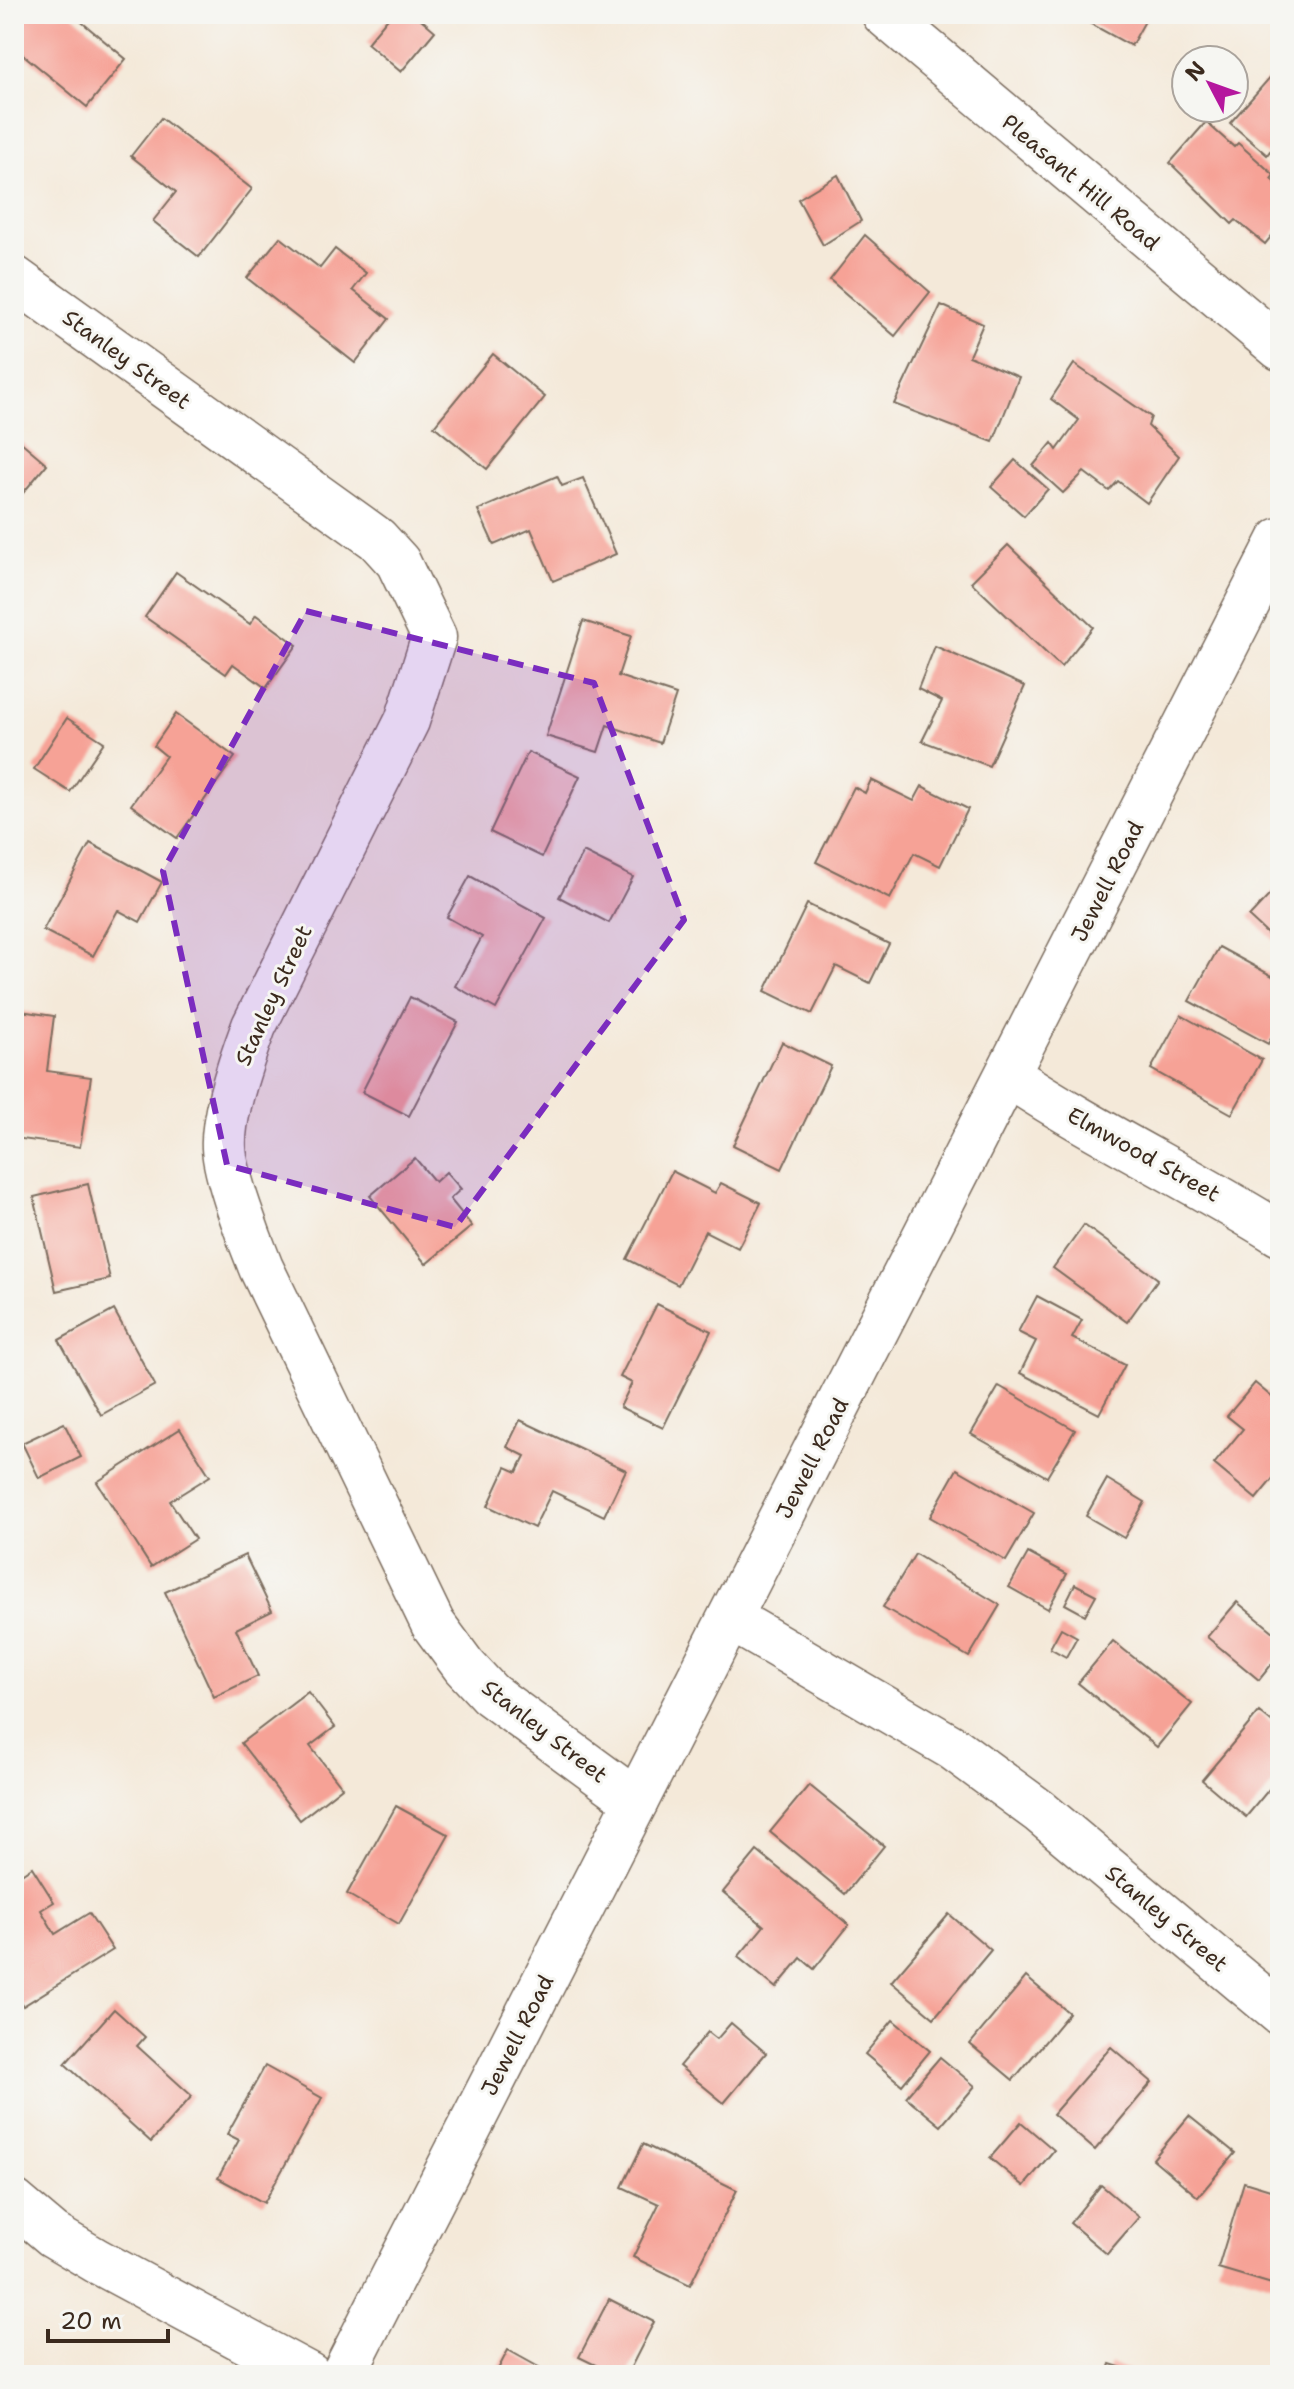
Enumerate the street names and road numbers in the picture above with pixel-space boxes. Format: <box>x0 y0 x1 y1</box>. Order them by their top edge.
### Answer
street label: Pleasant Hill Road <box>996 108 1166 257</box>
street label: Stanley Street <box>57 303 197 416</box>
street label: Jewell Road <box>1065 816 1150 947</box>
street label: Stanley Street <box>228 920 319 1070</box>
street label: Elmwood Street <box>1062 1100 1225 1208</box>
street label: Jewell Road <box>770 1393 855 1524</box>
street label: Stanley Street <box>476 1673 613 1790</box>
street label: Stanley Street <box>1099 1858 1234 1978</box>
street label: Jewell Road <box>475 1970 560 2101</box>

